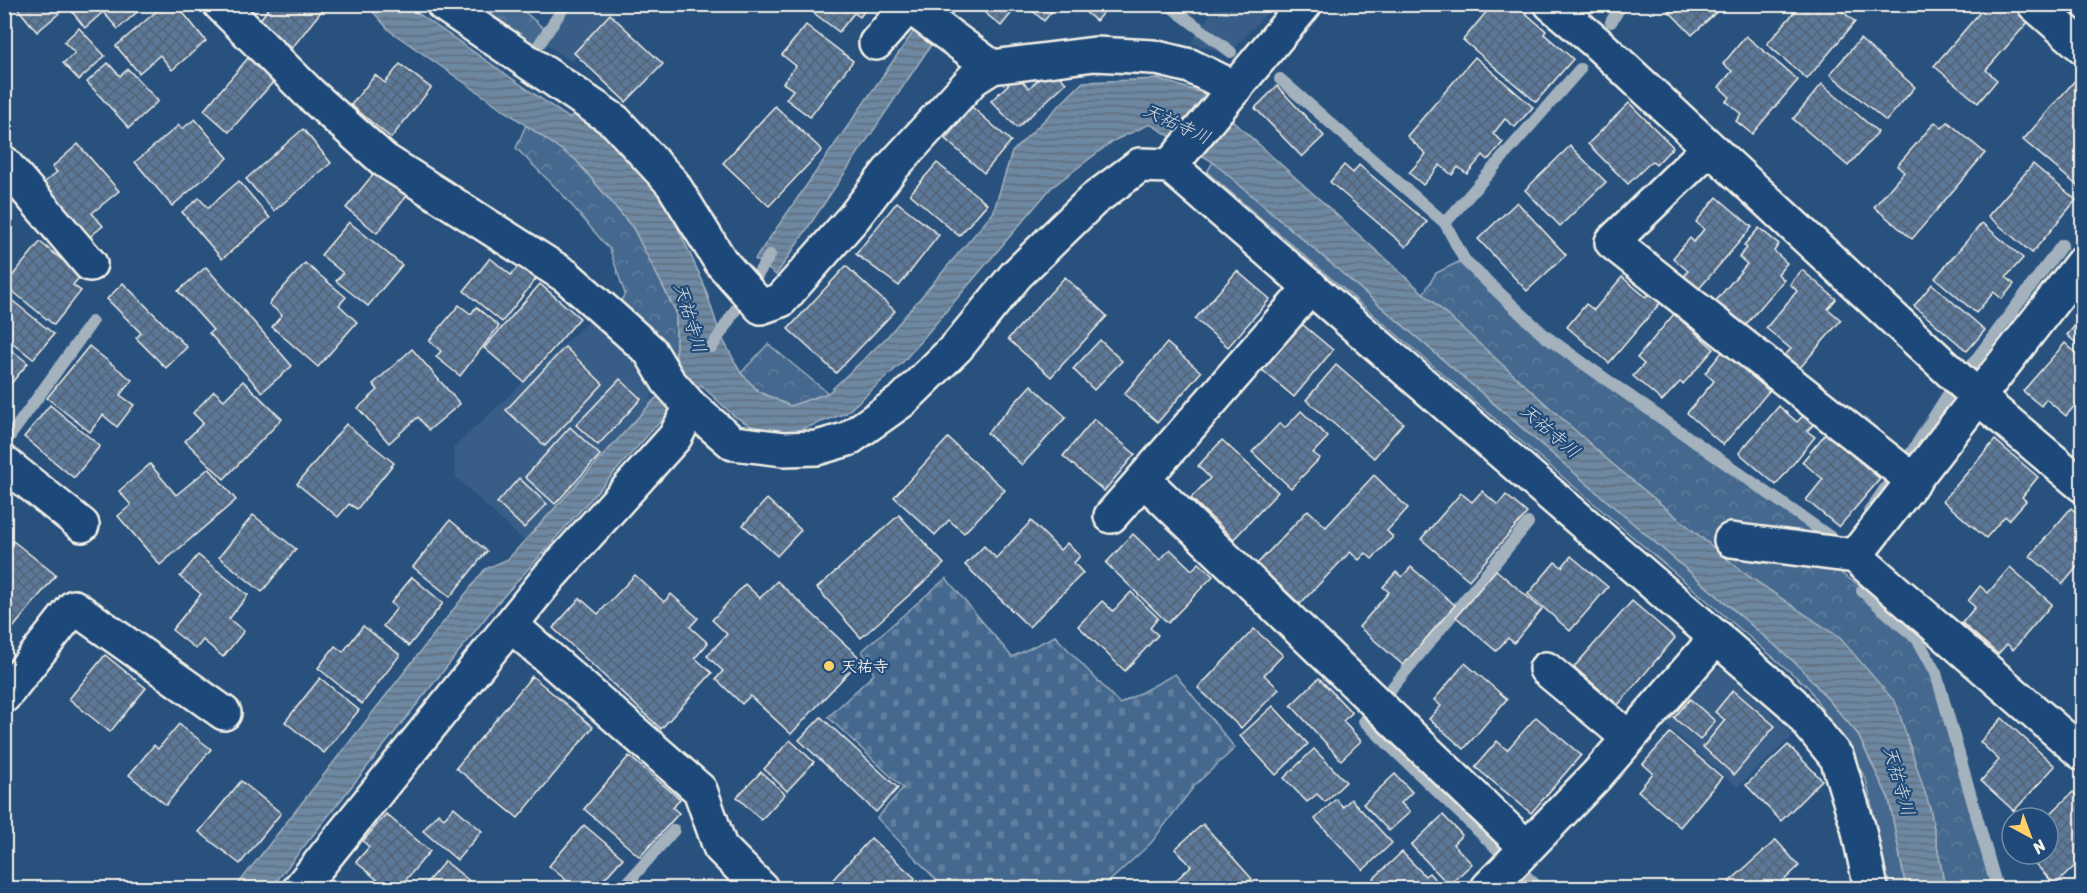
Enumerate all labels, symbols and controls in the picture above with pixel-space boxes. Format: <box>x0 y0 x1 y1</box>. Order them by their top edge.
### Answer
water label: 天祐寺川 <box>1138 94 1216 154</box>
water label: 天祐寺川 <box>664 279 716 357</box>
water label: 天祐寺川 <box>1512 395 1588 467</box>
place label: 天祐寺 <box>841 652 889 681</box>
marker: 天祐寺 <box>822 659 836 673</box>
water label: 天祐寺川 <box>1874 742 1924 820</box>
north arrow <box>2000 806 2060 866</box>
text: N <box>2025 832 2054 862</box>

